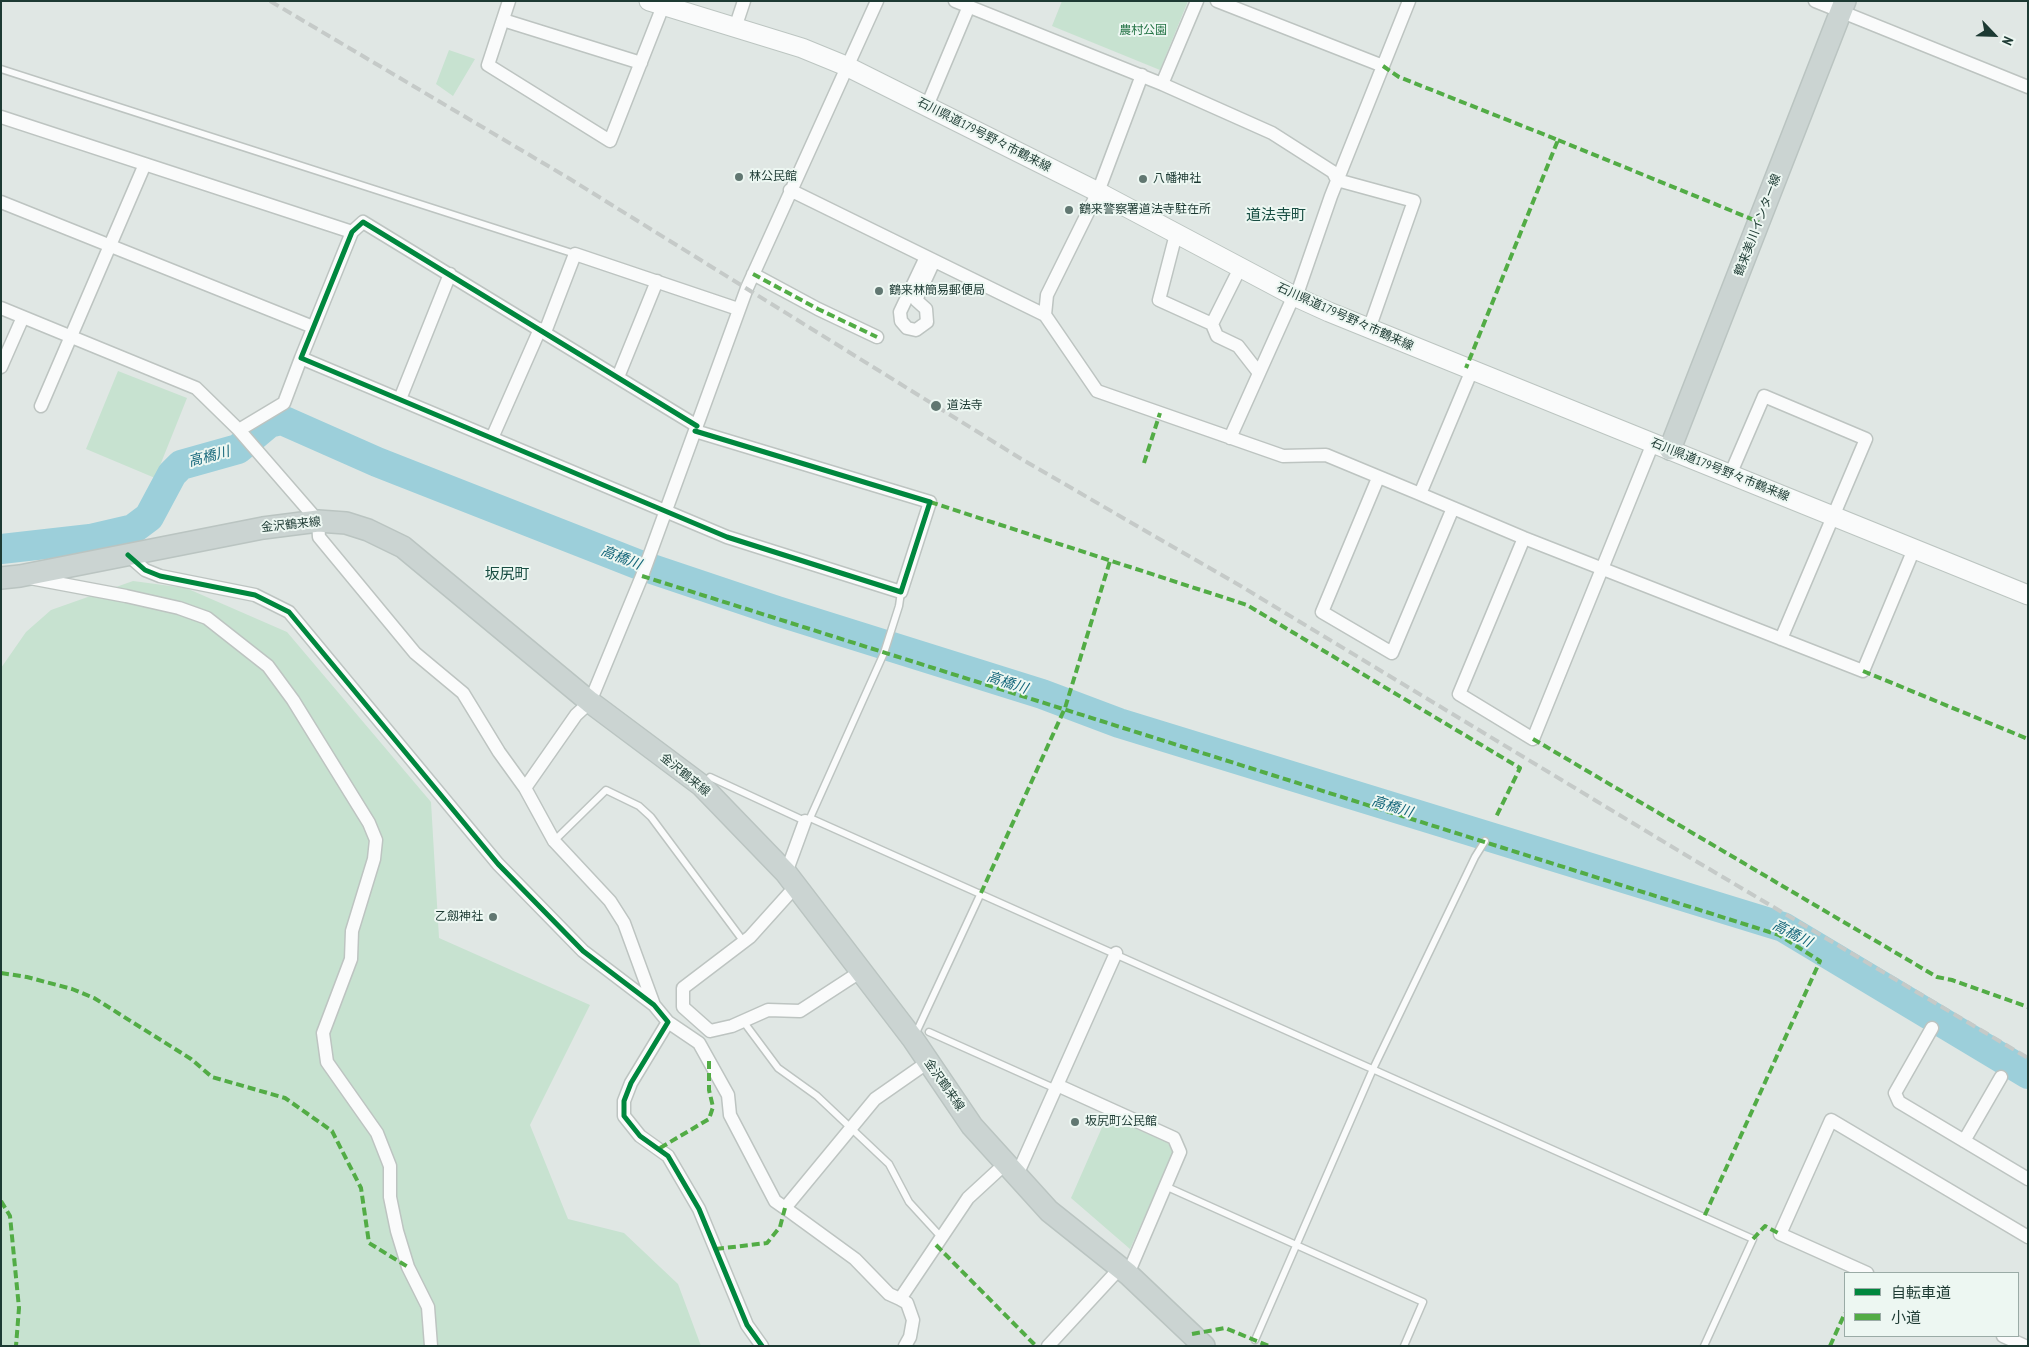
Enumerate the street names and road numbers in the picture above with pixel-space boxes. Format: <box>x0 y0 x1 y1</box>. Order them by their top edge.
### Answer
street label: 石川県道179号野々市鶴来線 <box>915 95 1053 175</box>
street label: 鶴来美川インター線 <box>1732 172 1784 278</box>
street label: 石川県道179号野々市鶴来線 <box>1274 280 1416 354</box>
street label: 石川県道179号野々市鶴来線 <box>1649 436 1791 504</box>
street label: 金沢鶴来線 <box>260 515 322 535</box>
street label: 金沢鶴来線 <box>657 751 713 799</box>
street label: 金沢鶴来線 <box>921 1056 967 1114</box>

